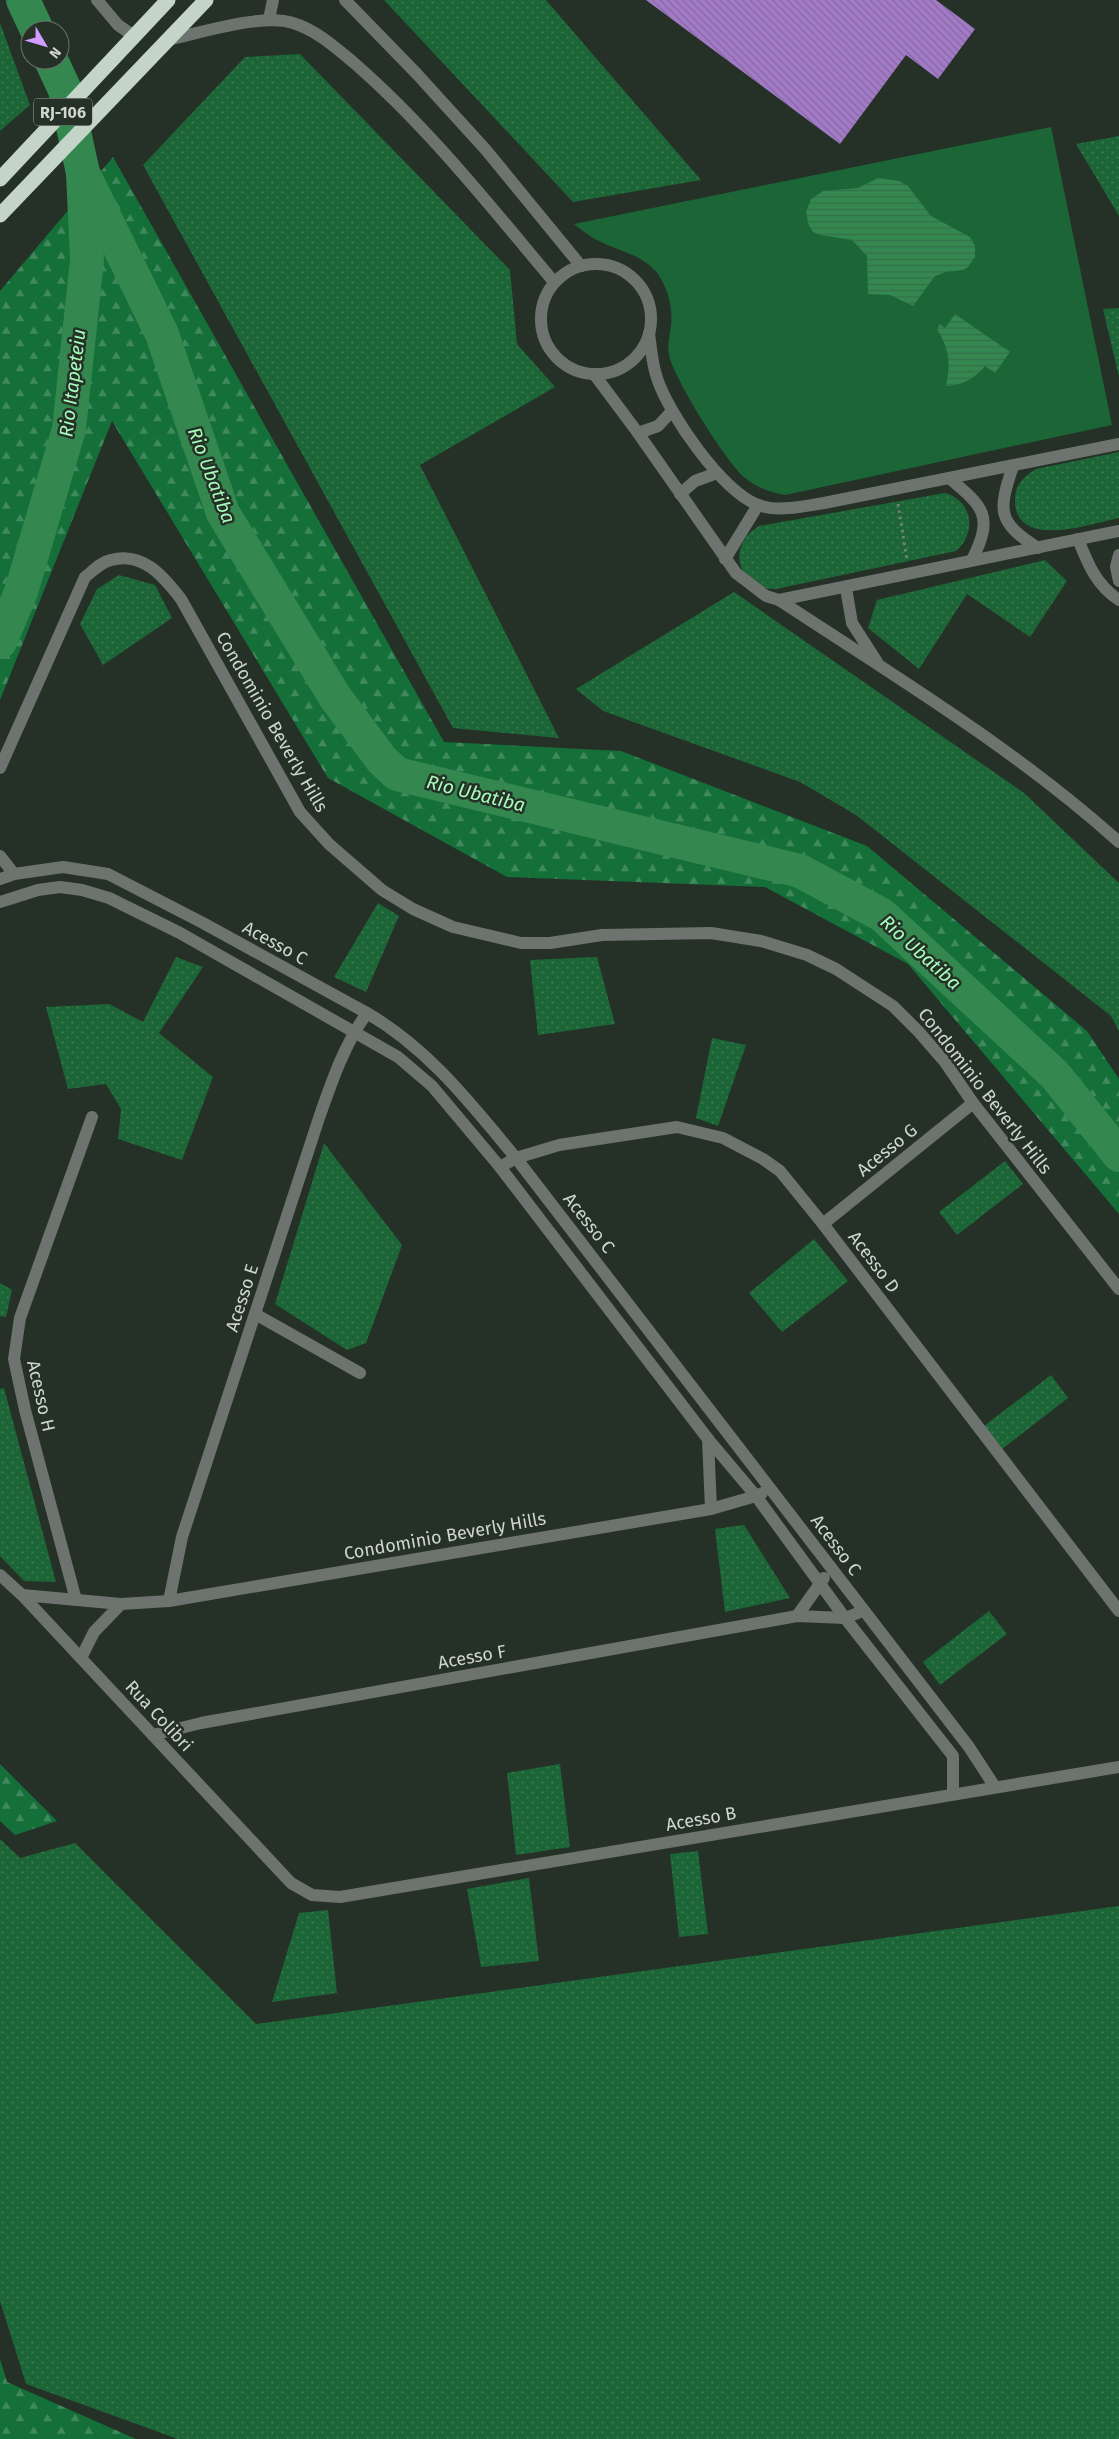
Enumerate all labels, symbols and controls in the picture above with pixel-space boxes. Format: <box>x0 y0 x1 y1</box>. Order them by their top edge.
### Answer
north arrow <box>20 20 70 70</box>
text: N <box>45 44 64 62</box>
road number: RJ-106 <box>34 98 92 125</box>
water label: Rio Itapeteiu <box>54 328 91 438</box>
water label: Rio Ubatiba <box>183 424 240 526</box>
street label: Condominio Beverly Hills <box>211 628 333 816</box>
water label: Rio Ubatiba <box>424 770 528 817</box>
water label: Rio Ubatiba <box>876 910 966 995</box>
street label: Acesso C <box>239 916 311 970</box>
street label: Condominio Beverly Hills <box>913 1004 1057 1178</box>
street label: Acesso G <box>852 1119 922 1181</box>
street label: Acesso C <box>559 1188 619 1258</box>
street label: Acesso D <box>844 1227 904 1297</box>
street label: Acesso E <box>221 1261 263 1335</box>
street label: Acesso H <box>22 1358 60 1434</box>
street label: Condominio Beverly Hills <box>342 1507 548 1565</box>
street label: Acesso C <box>806 1510 866 1580</box>
street label: Acesso F <box>436 1640 508 1674</box>
street label: Rua Colibri <box>121 1676 197 1756</box>
street label: Acesso B <box>664 1802 738 1836</box>

